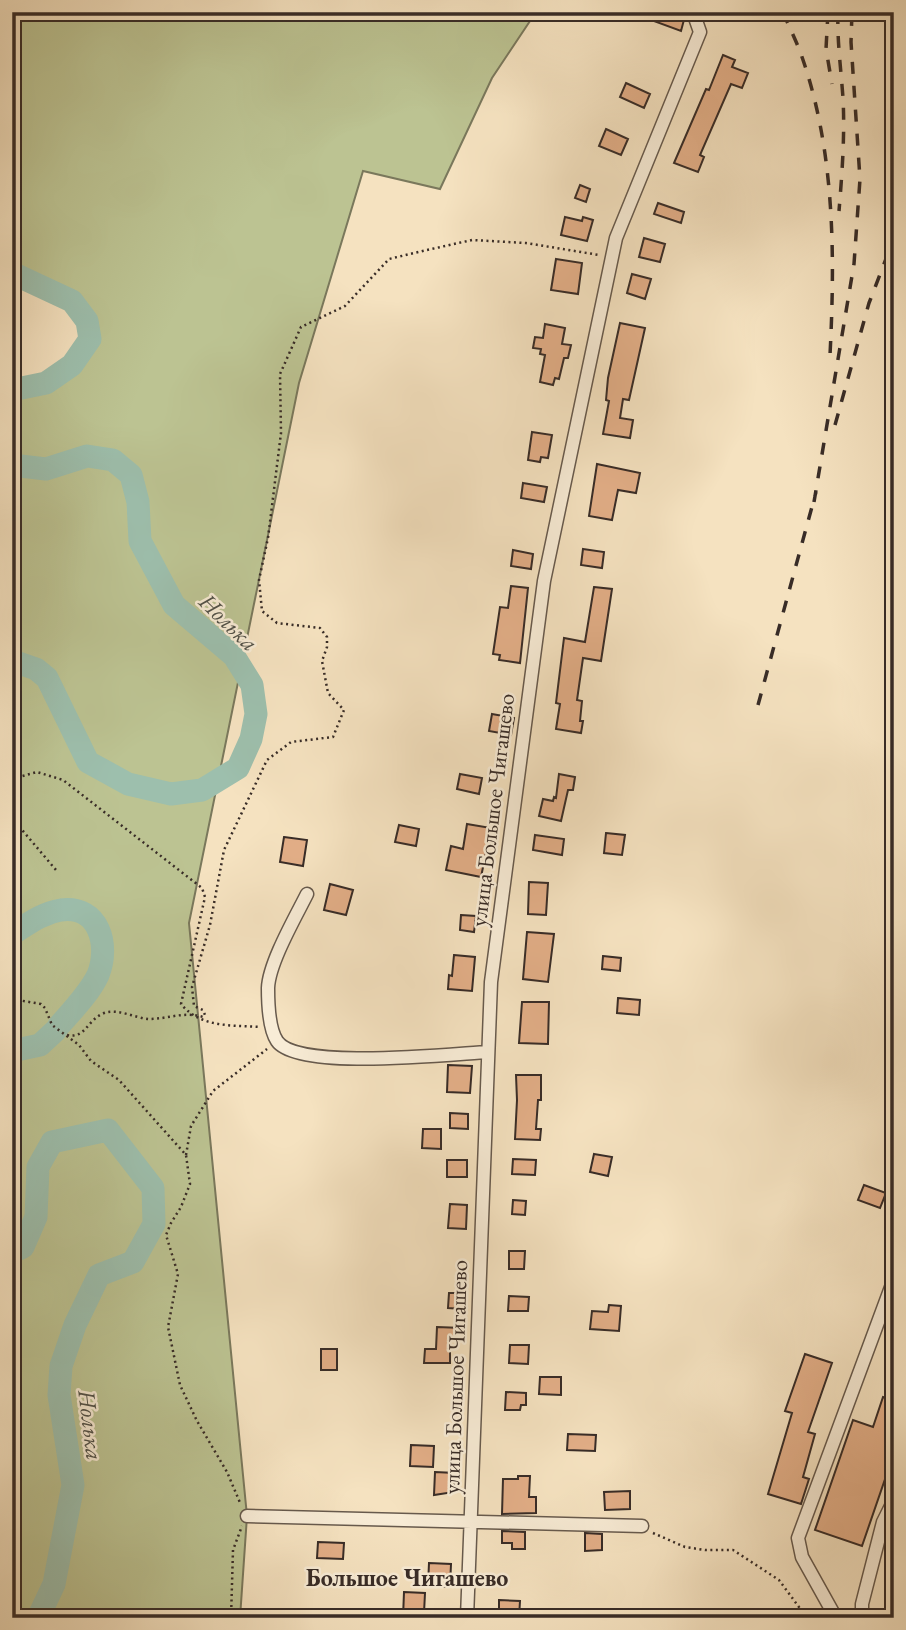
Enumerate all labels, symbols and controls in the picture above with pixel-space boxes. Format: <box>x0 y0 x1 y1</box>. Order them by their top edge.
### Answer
water label: Нолька <box>192 586 265 658</box>
street label: улица Большое Чигашево <box>463 692 521 928</box>
street label: улица Большое Чигашево <box>436 1259 474 1495</box>
water label: Нолька <box>71 1387 111 1462</box>
district label: Большое Чигашево <box>306 1562 508 1593</box>

